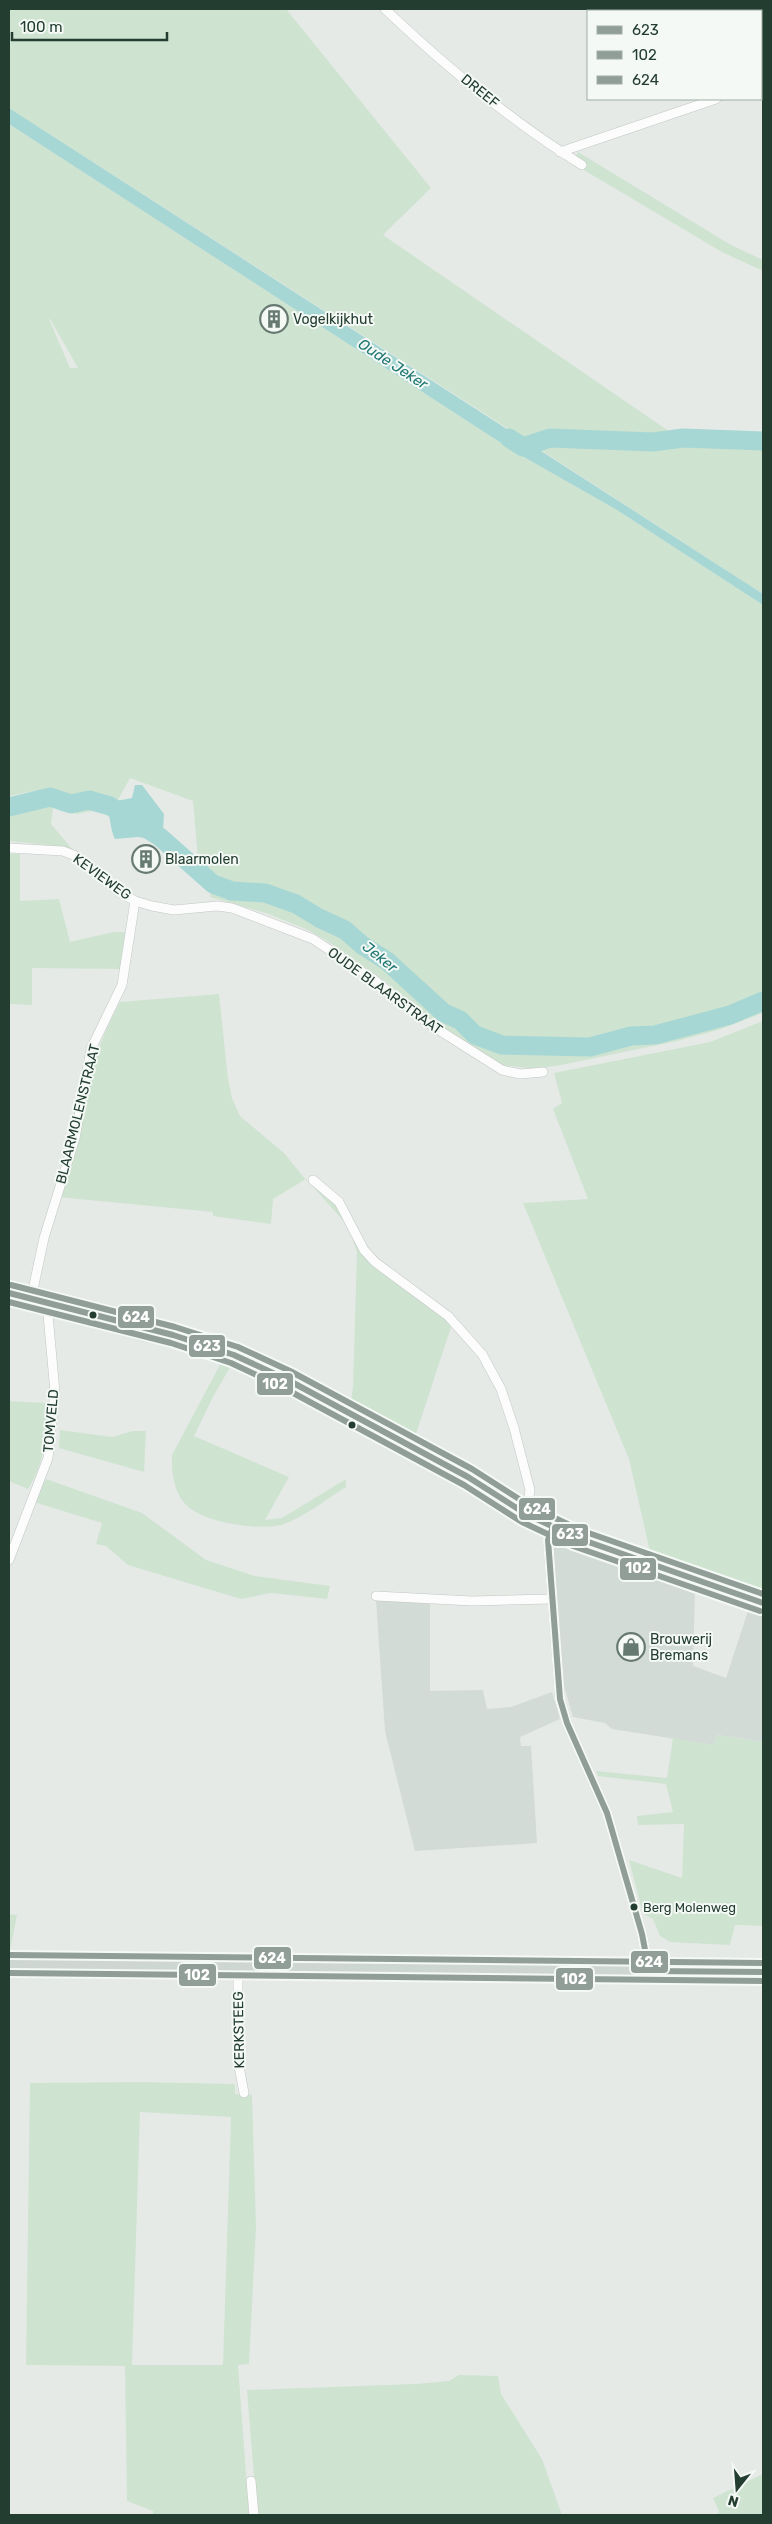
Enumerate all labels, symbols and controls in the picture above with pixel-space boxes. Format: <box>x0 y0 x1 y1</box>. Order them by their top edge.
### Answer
scale bar <box>12 10 168 42</box>
legend <box>587 10 762 100</box>
text: 100 m <box>20 18 62 36</box>
text: 623 <box>632 21 659 39</box>
text: 102 <box>632 46 657 64</box>
street label: DREEF <box>458 71 502 111</box>
text: 624 <box>632 71 659 89</box>
building icon: Vogelkijkhut <box>259 304 289 334</box>
place label: Vogelkijkhut <box>293 311 373 328</box>
water label: Oude Jeker <box>355 335 432 394</box>
building icon: Blaarmolen <box>131 844 161 874</box>
street label: KEVIEWEG <box>70 850 134 904</box>
place label: Blaarmolen <box>165 851 239 868</box>
water label: Jeker <box>359 938 402 977</box>
street label: OUDE BLAARSTRAAT <box>324 944 446 1038</box>
street label: BLAARMOLENSTRAAT <box>52 1042 104 1186</box>
line badge: 624 <box>117 1305 155 1329</box>
text: 624 <box>122 1309 150 1326</box>
unlabelled marker <box>88 1310 98 1320</box>
line badge: 623 <box>188 1334 226 1358</box>
text: 623 <box>193 1338 221 1355</box>
line badge: 102 <box>256 1372 294 1396</box>
text: 102 <box>262 1376 288 1393</box>
street label: TOMVELD <box>40 1389 62 1453</box>
unlabelled marker <box>347 1420 357 1430</box>
line badge: 624 <box>518 1497 556 1521</box>
text: 624 <box>523 1501 551 1518</box>
line badge: 623 <box>551 1523 589 1547</box>
text: 623 <box>556 1526 584 1543</box>
line badge: 102 <box>619 1557 657 1581</box>
text: 102 <box>625 1560 651 1577</box>
place label: Brouwerij Bremans <box>650 1631 712 1664</box>
shop icon: Brouwerij Bremans <box>616 1632 646 1662</box>
place label: Berg Molenweg <box>643 1900 736 1916</box>
marker: Berg Molenweg <box>629 1902 639 1912</box>
line badge: 624 <box>253 1946 292 1970</box>
text: 624 <box>258 1950 286 1967</box>
line badge: 624 <box>630 1950 669 1974</box>
text: 624 <box>635 1954 663 1971</box>
line badge: 102 <box>178 1963 217 1987</box>
text: 102 <box>184 1967 210 1984</box>
line badge: 102 <box>555 1967 594 1991</box>
text: 102 <box>561 1971 587 1988</box>
street label: KERKSTEEG <box>230 1991 248 2069</box>
north arrow <box>712 2464 762 2514</box>
text: N <box>726 2491 741 2511</box>

